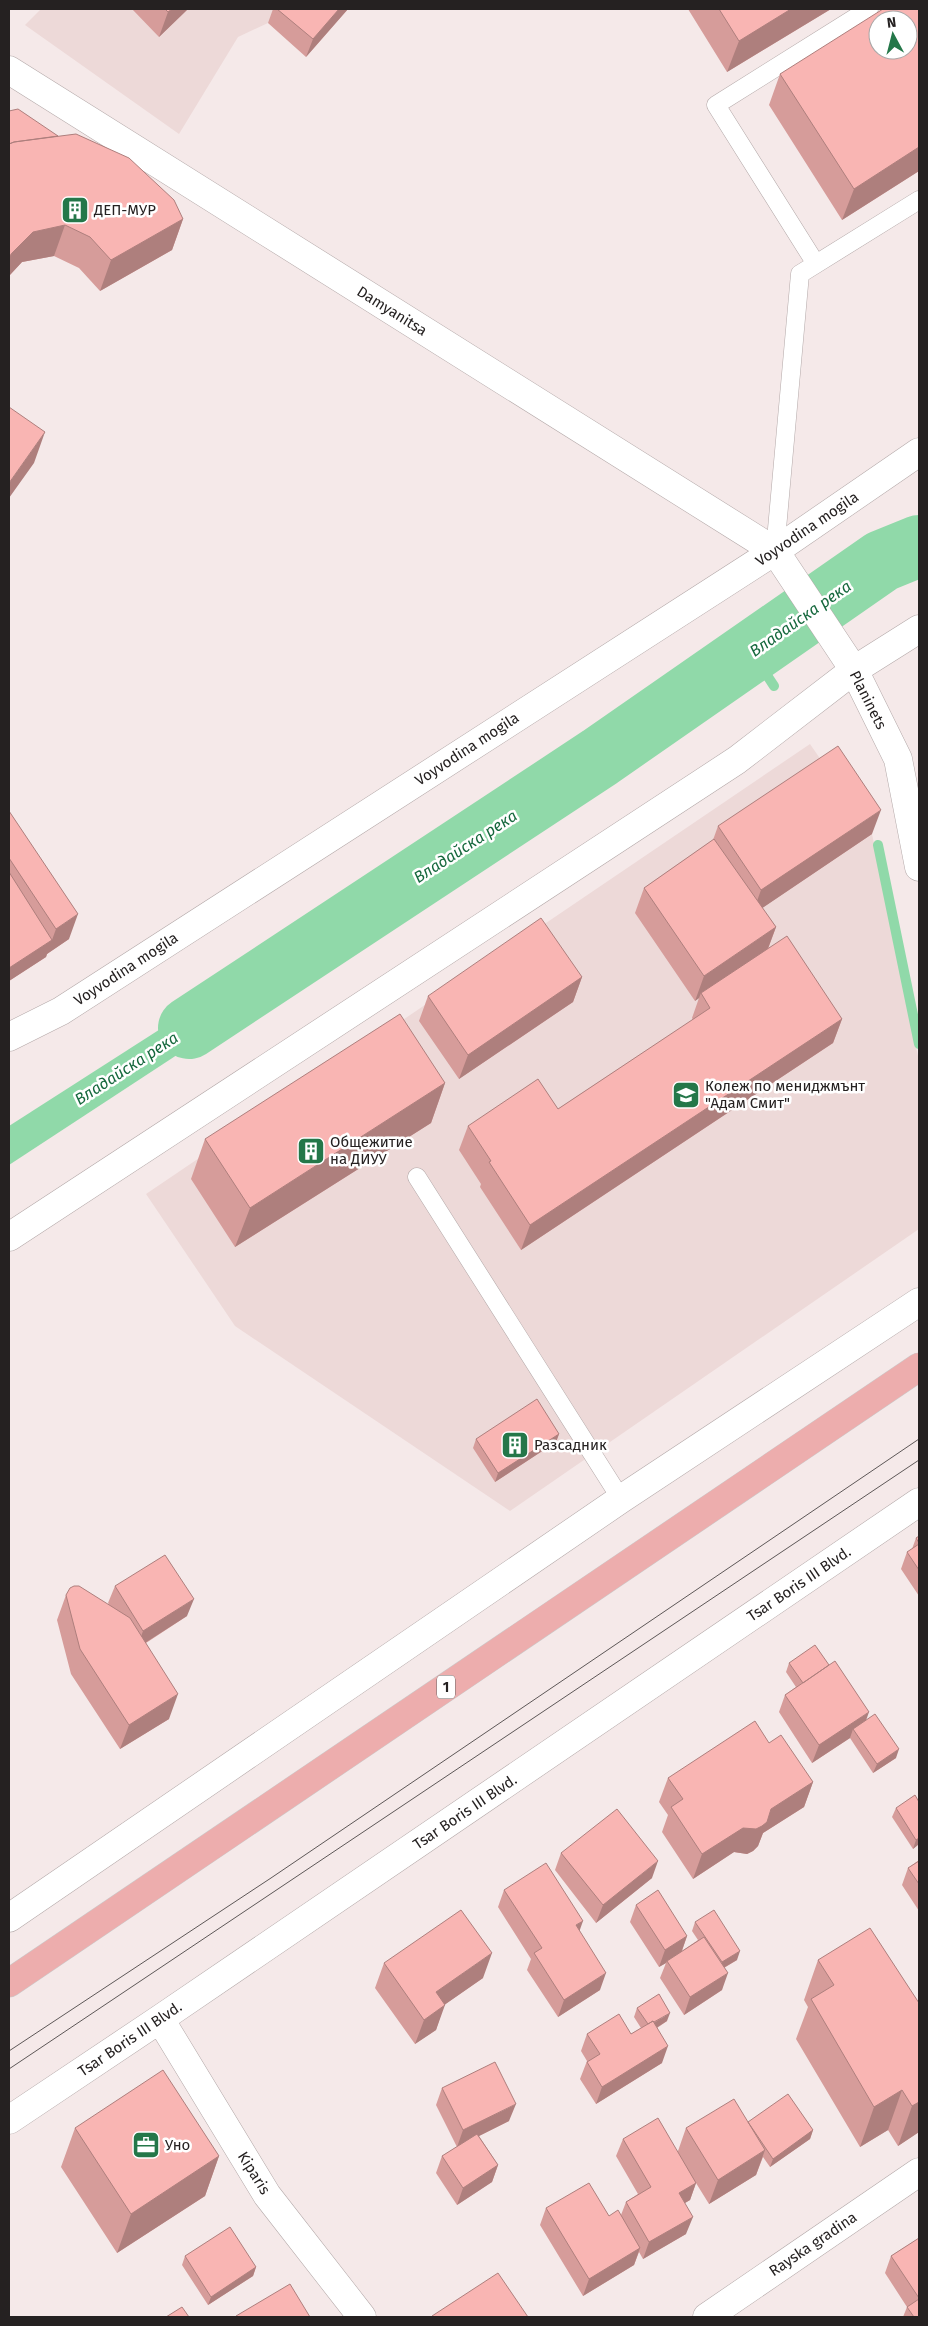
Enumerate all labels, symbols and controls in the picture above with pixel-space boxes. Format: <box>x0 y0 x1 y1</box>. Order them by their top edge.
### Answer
north arrow <box>868 10 918 60</box>
text: N <box>886 14 897 32</box>
building icon: ДЕП-МУР <box>60 195 90 225</box>
place label: ДЕП-МУР <box>93 201 156 219</box>
street label: Damyanitsa <box>354 282 430 340</box>
street label: Voyvodina mogila <box>752 488 862 570</box>
water label: Владайска река <box>746 576 855 660</box>
street label: Planinets <box>846 668 890 732</box>
street label: Voyvodina mogila <box>412 709 522 789</box>
water label: Владайска река <box>410 806 521 887</box>
street label: Voyvodina mogila <box>71 929 181 1009</box>
water label: Владайска река <box>71 1028 182 1109</box>
place label: Колеж по мениджмънт "Адам Смит" <box>705 1077 865 1112</box>
school or university icon: Колеж по мениджмънт "Адам Смит" <box>671 1080 701 1110</box>
place label: Общежитие на ДИУУ <box>330 1133 413 1168</box>
building icon: Общежитие на ДИУУ <box>296 1136 326 1166</box>
building icon: Разсадник <box>500 1430 530 1460</box>
place label: Разсадник <box>534 1436 607 1454</box>
street label: Tsar Boris III Blvd. <box>744 1543 854 1625</box>
road number: 1 <box>437 1675 455 1698</box>
street label: Tsar Boris III Blvd. <box>410 1771 520 1853</box>
street label: Tsar Boris III Blvd. <box>75 1998 185 2080</box>
office icon: Уно <box>131 2130 161 2160</box>
place label: Уно <box>165 2136 190 2154</box>
street label: Kiparis <box>234 2148 274 2198</box>
street label: Rayska gradina <box>766 2208 860 2280</box>

